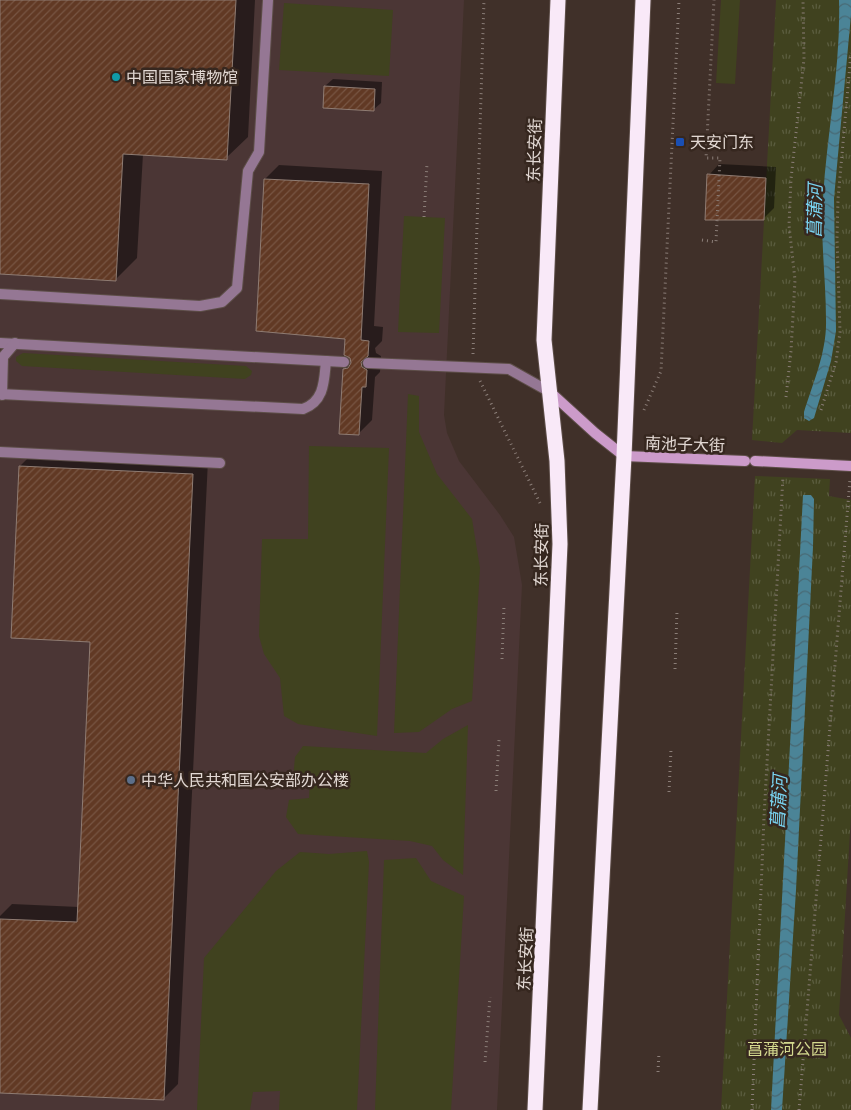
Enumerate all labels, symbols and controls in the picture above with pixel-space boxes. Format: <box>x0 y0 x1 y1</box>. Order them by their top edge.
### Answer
place label: 中国国家博物馆 <box>126 68 238 87</box>
marker: 中国国家博物馆 <box>110 71 122 83</box>
street label: 东长安街 <box>524 118 545 182</box>
place label: 天安门东 <box>690 133 754 152</box>
marker: 天安门东 <box>674 136 686 148</box>
water label: 菖蒲河 <box>804 181 827 238</box>
street label: 南池子大街 <box>645 434 725 455</box>
street label: 东长安街 <box>531 523 552 587</box>
place label: 中华人民共和国公安部办公楼 <box>141 771 349 790</box>
water label: 菖蒲河 <box>767 771 792 830</box>
marker: 中华人民共和国公安部办公楼 <box>125 774 137 786</box>
street label: 东长安街 <box>514 927 537 991</box>
park label: 菖蒲河公园 <box>747 1040 827 1059</box>

